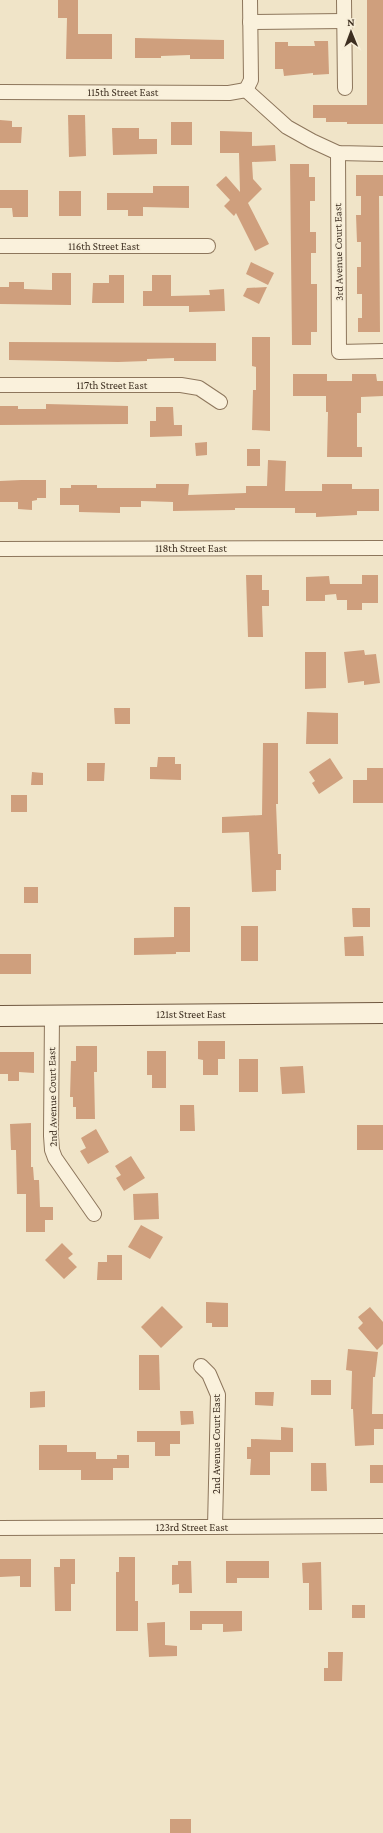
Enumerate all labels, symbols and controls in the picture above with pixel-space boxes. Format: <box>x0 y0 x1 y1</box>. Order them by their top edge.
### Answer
north arrow <box>331 12 371 52</box>
text: N <box>347 16 355 28</box>
street label: 115th Street East <box>88 86 159 98</box>
street label: 3rd Avenue Court East <box>331 203 345 301</box>
street label: 116th Street East <box>68 240 140 252</box>
street label: 117th Street East <box>77 379 148 391</box>
street label: 118th Street East <box>155 542 227 554</box>
street label: 121st Street East <box>156 1008 226 1020</box>
street label: 2nd Avenue Court East <box>45 1047 59 1147</box>
street label: 2nd Avenue Court East <box>210 1394 222 1494</box>
street label: 123rd Street East <box>156 1521 229 1533</box>

